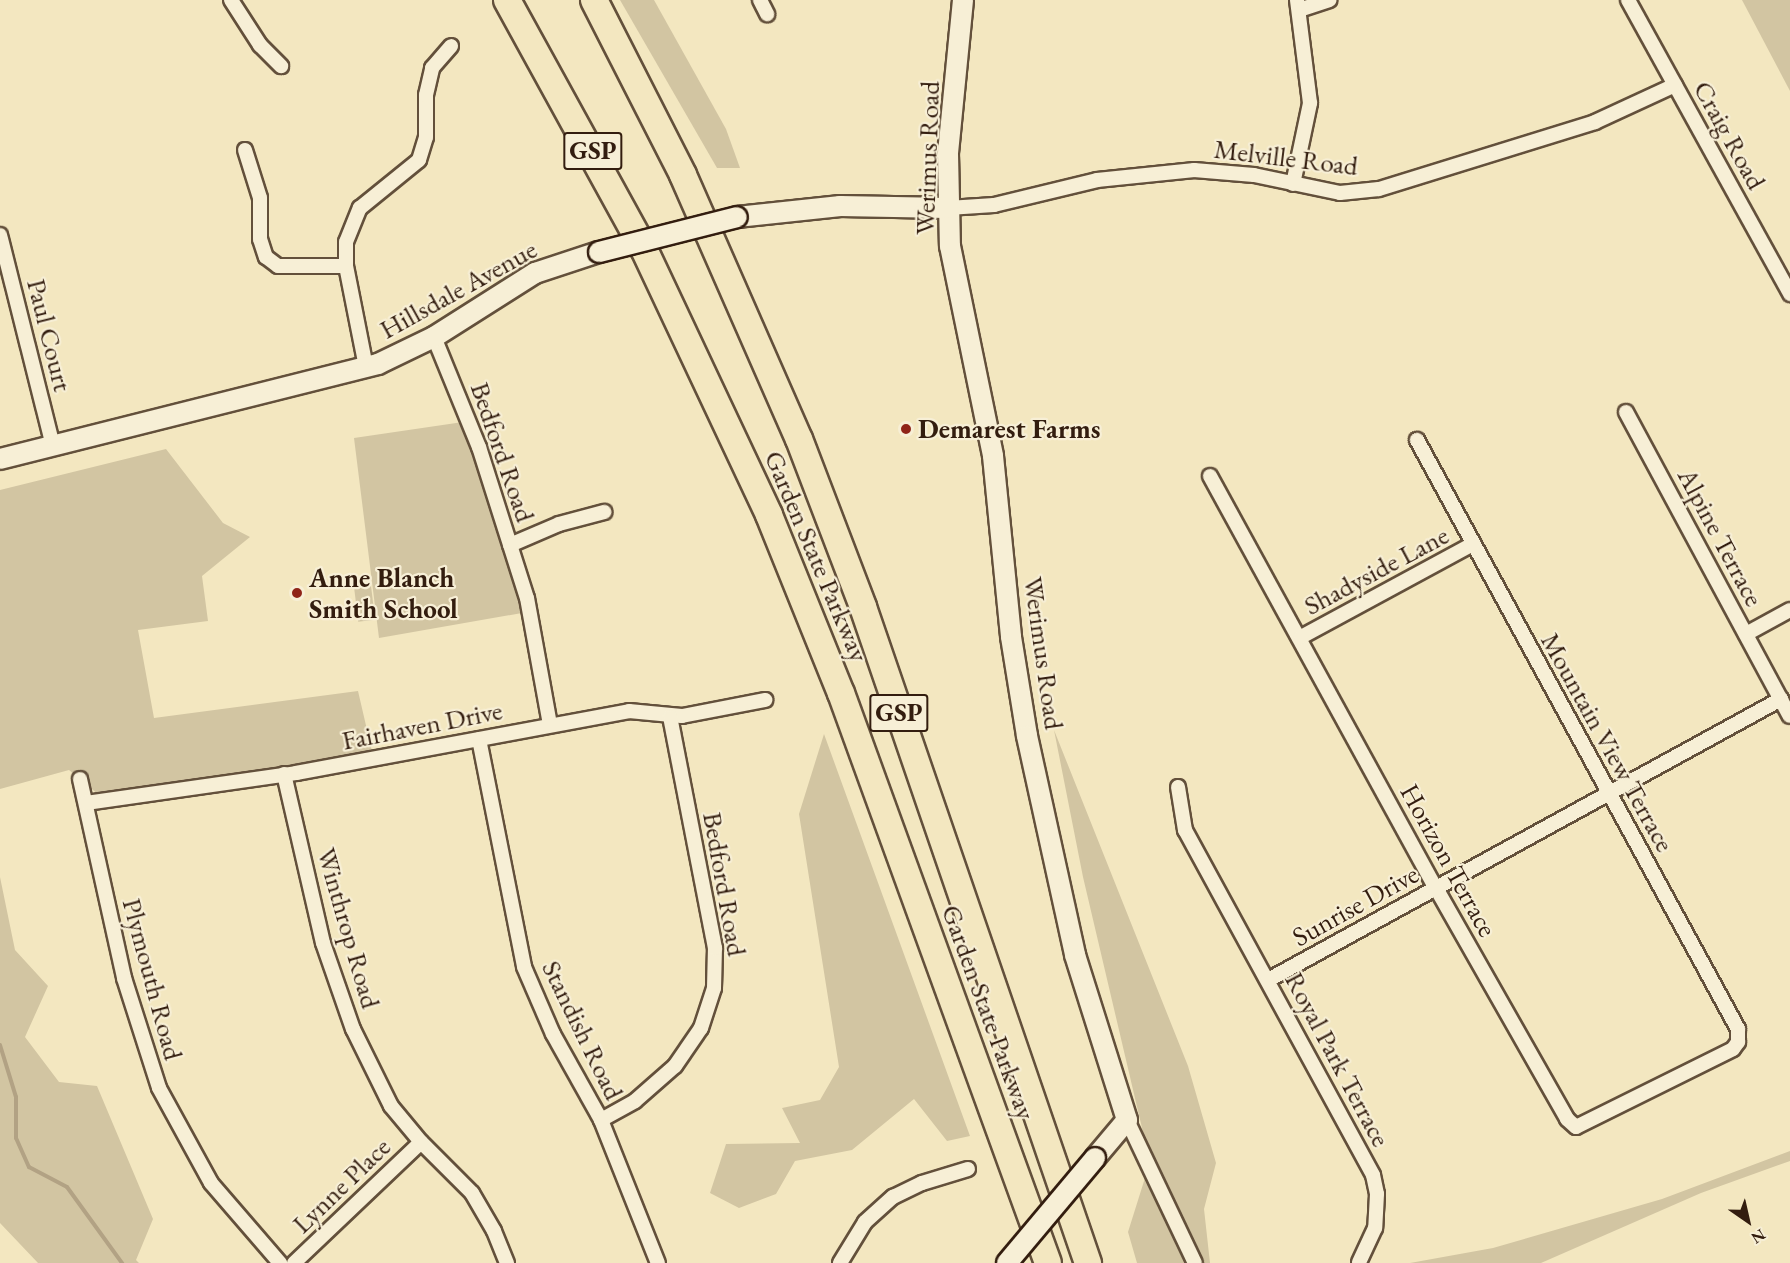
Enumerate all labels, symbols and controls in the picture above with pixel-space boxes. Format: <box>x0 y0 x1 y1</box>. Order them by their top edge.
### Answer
street label: Craig Road <box>1687 75 1773 195</box>
street label: Werimus Road <box>908 80 946 236</box>
road number: GSP <box>563 128 623 174</box>
street label: Melville Road <box>1212 132 1360 182</box>
street label: Hillsdale Avenue <box>374 233 542 345</box>
street label: Paul Court <box>20 275 80 395</box>
street label: Bedford Road <box>464 378 542 526</box>
place label: Demarest Farms <box>918 413 1101 445</box>
marker: Demarest Farms <box>899 422 913 436</box>
street label: Garden State Parkway <box>758 446 876 666</box>
street label: Alpine Terrace <box>1671 462 1771 612</box>
street label: Shadyside Lane <box>1298 518 1454 622</box>
place label: Anne Blanch Smith School <box>309 561 458 624</box>
street label: Werimus Road <box>1017 574 1071 732</box>
marker: Anne Blanch Smith School <box>290 586 304 600</box>
street label: Mountain View Terrace <box>1534 627 1682 857</box>
road number: GSP <box>869 690 929 736</box>
street label: Fairhaven Drive <box>339 694 505 756</box>
street label: Horizon Terrace <box>1394 778 1504 942</box>
street label: Bedford Road <box>696 809 754 959</box>
street label: Winthrop Road <box>311 844 387 1012</box>
street label: Sunrise Drive <box>1286 857 1424 953</box>
street label: Plymouth Road <box>116 895 190 1063</box>
street label: Garden State Parkway <box>935 900 1043 1124</box>
street label: Standish Road <box>535 955 631 1105</box>
street label: Royal Park Terrace <box>1278 966 1398 1152</box>
street label: Lynne Place <box>285 1130 397 1240</box>
north arrow <box>1718 1191 1778 1251</box>
text: N <box>1747 1224 1770 1249</box>

